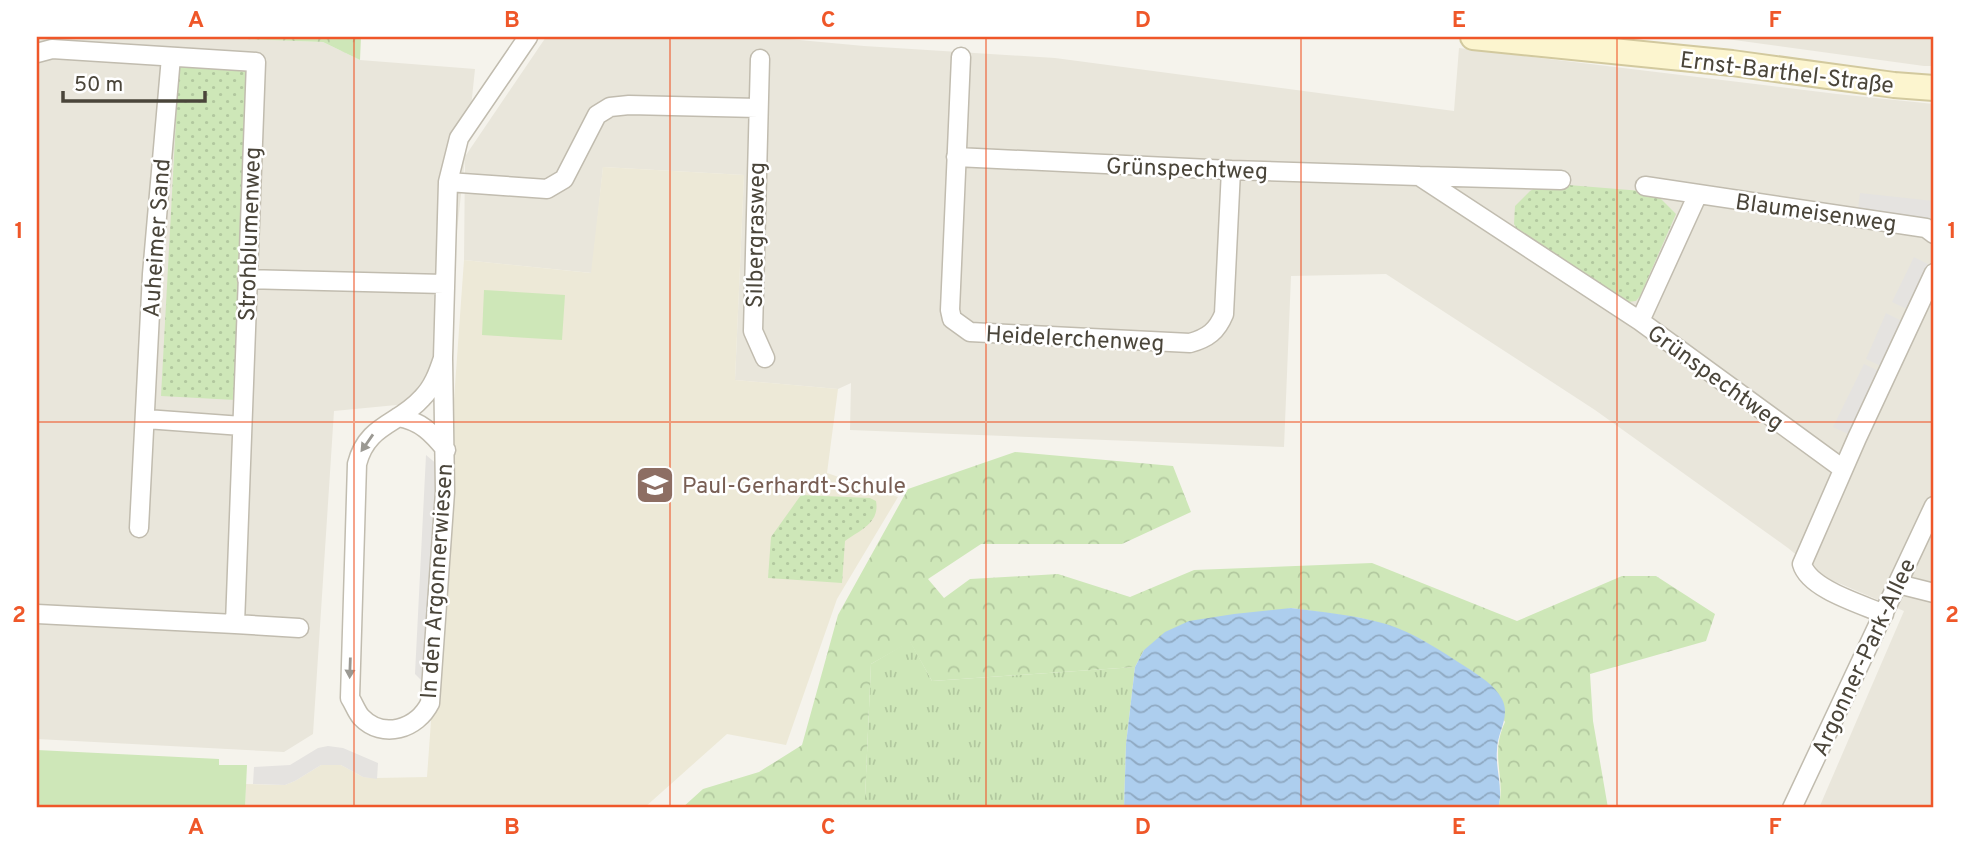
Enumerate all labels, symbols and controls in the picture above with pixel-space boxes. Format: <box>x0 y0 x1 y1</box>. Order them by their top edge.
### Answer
text: A <box>188 7 204 36</box>
text: B <box>504 7 520 36</box>
text: C <box>821 7 835 36</box>
text: D <box>1135 7 1151 36</box>
text: E <box>1452 7 1466 36</box>
text: F <box>1768 7 1782 36</box>
street label: Ernst-Barthel-Straße <box>1678 47 1895 102</box>
scale bar <box>63 60 205 104</box>
text: 50 m <box>74 72 123 99</box>
street label: Strohblumenweg <box>234 146 269 322</box>
street label: Grünspechtweg <box>1105 153 1268 188</box>
street label: Auheimer Sand <box>138 158 179 319</box>
street label: Silbergrasweg <box>742 162 773 308</box>
street label: Blaumeisenweg <box>1733 189 1898 240</box>
text: 1 <box>14 218 24 247</box>
text: 1 <box>1947 218 1957 247</box>
street label: Grünspechtweg <box>1640 320 1789 438</box>
street label: Heidelerchenweg <box>985 321 1165 360</box>
one-way arrow <box>360 434 374 452</box>
street label: In den Argonnerwiesen <box>416 462 461 700</box>
school or university icon: Paul-Gerhardt-Schule <box>634 464 676 506</box>
place label: Paul-Gerhardt-Schule <box>682 473 906 502</box>
street label: Argonner-Park-Allee <box>1807 555 1924 761</box>
text: 2 <box>12 602 26 631</box>
text: 2 <box>1945 602 1959 631</box>
one-way arrow <box>344 657 356 679</box>
text: A <box>188 814 204 843</box>
text: B <box>504 814 520 843</box>
text: C <box>821 814 835 843</box>
text: D <box>1135 814 1151 843</box>
text: E <box>1452 814 1466 843</box>
text: F <box>1768 814 1782 843</box>

